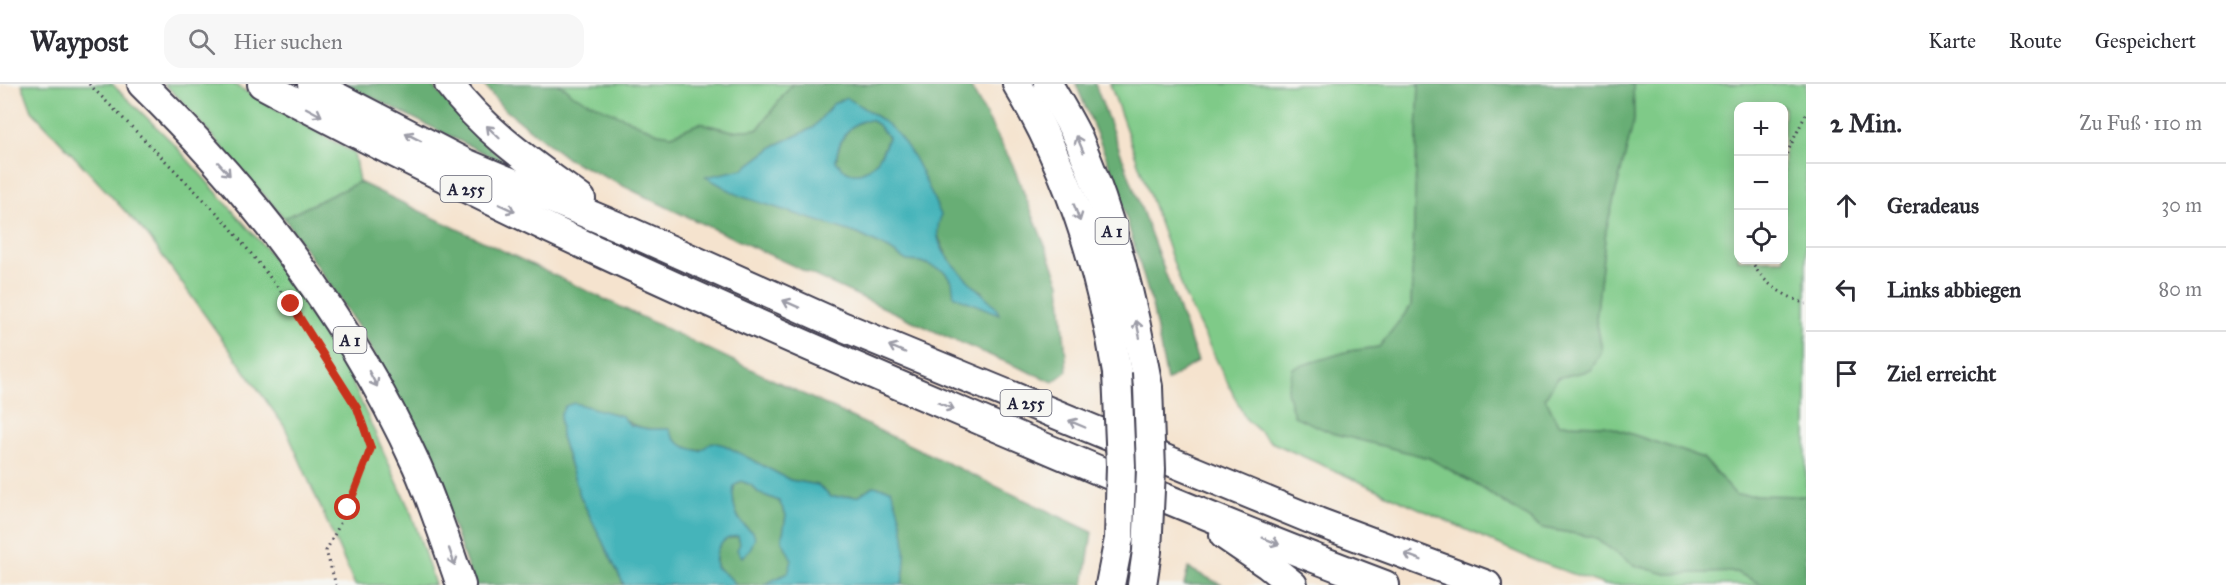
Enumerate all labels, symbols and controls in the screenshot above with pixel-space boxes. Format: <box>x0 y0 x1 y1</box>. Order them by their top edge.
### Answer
search box <box>164 14 584 68</box>
text: Waypost <box>30 24 128 59</box>
icon: search <box>185 25 218 58</box>
text: Hier suchen <box>233 28 343 55</box>
text: Karte <box>1928 28 1976 54</box>
text: Route <box>2009 28 2062 54</box>
text: Gespeichert <box>2095 28 2196 54</box>
map controls <box>1734 102 1788 264</box>
button: + <box>1734 102 1788 156</box>
one-way arrow <box>305 106 322 118</box>
text: 2 Min. <box>1830 107 1902 139</box>
text: Zu Fuß · 110 m <box>2079 111 2202 135</box>
one-way arrow <box>486 125 501 139</box>
one-way arrow <box>404 130 422 142</box>
one-way arrow <box>1074 135 1085 153</box>
button: − <box>1734 156 1788 210</box>
one-way arrow <box>217 162 231 177</box>
road number: A 255 <box>440 176 492 202</box>
icon: ahead <box>1830 189 1863 222</box>
text: Geradeaus <box>1887 192 1979 219</box>
text: 30 m <box>2161 193 2202 217</box>
one-way arrow <box>498 203 516 215</box>
one-way arrow <box>1073 203 1084 222</box>
button: locate <box>1734 210 1788 264</box>
road number: A 1 <box>1096 218 1128 244</box>
icon: left <box>1830 273 1863 306</box>
text: Links abbiegen <box>1887 276 2021 303</box>
text: 80 m <box>2159 277 2202 301</box>
route end <box>277 290 303 316</box>
one-way arrow <box>782 297 800 309</box>
one-way arrow <box>1132 320 1143 340</box>
road number: A 1 <box>334 327 366 353</box>
one-way arrow <box>888 343 907 354</box>
icon: arrive <box>1830 357 1863 390</box>
text: Ziel erreicht <box>1887 360 1996 387</box>
one-way arrow <box>367 370 379 387</box>
road number: A 255 <box>1000 390 1052 416</box>
one-way arrow <box>936 401 955 412</box>
one-way arrow <box>1068 418 1087 429</box>
route start <box>334 494 360 520</box>
one-way arrow <box>1261 536 1279 547</box>
one-way arrow <box>447 547 458 566</box>
one-way arrow <box>1404 551 1422 562</box>

